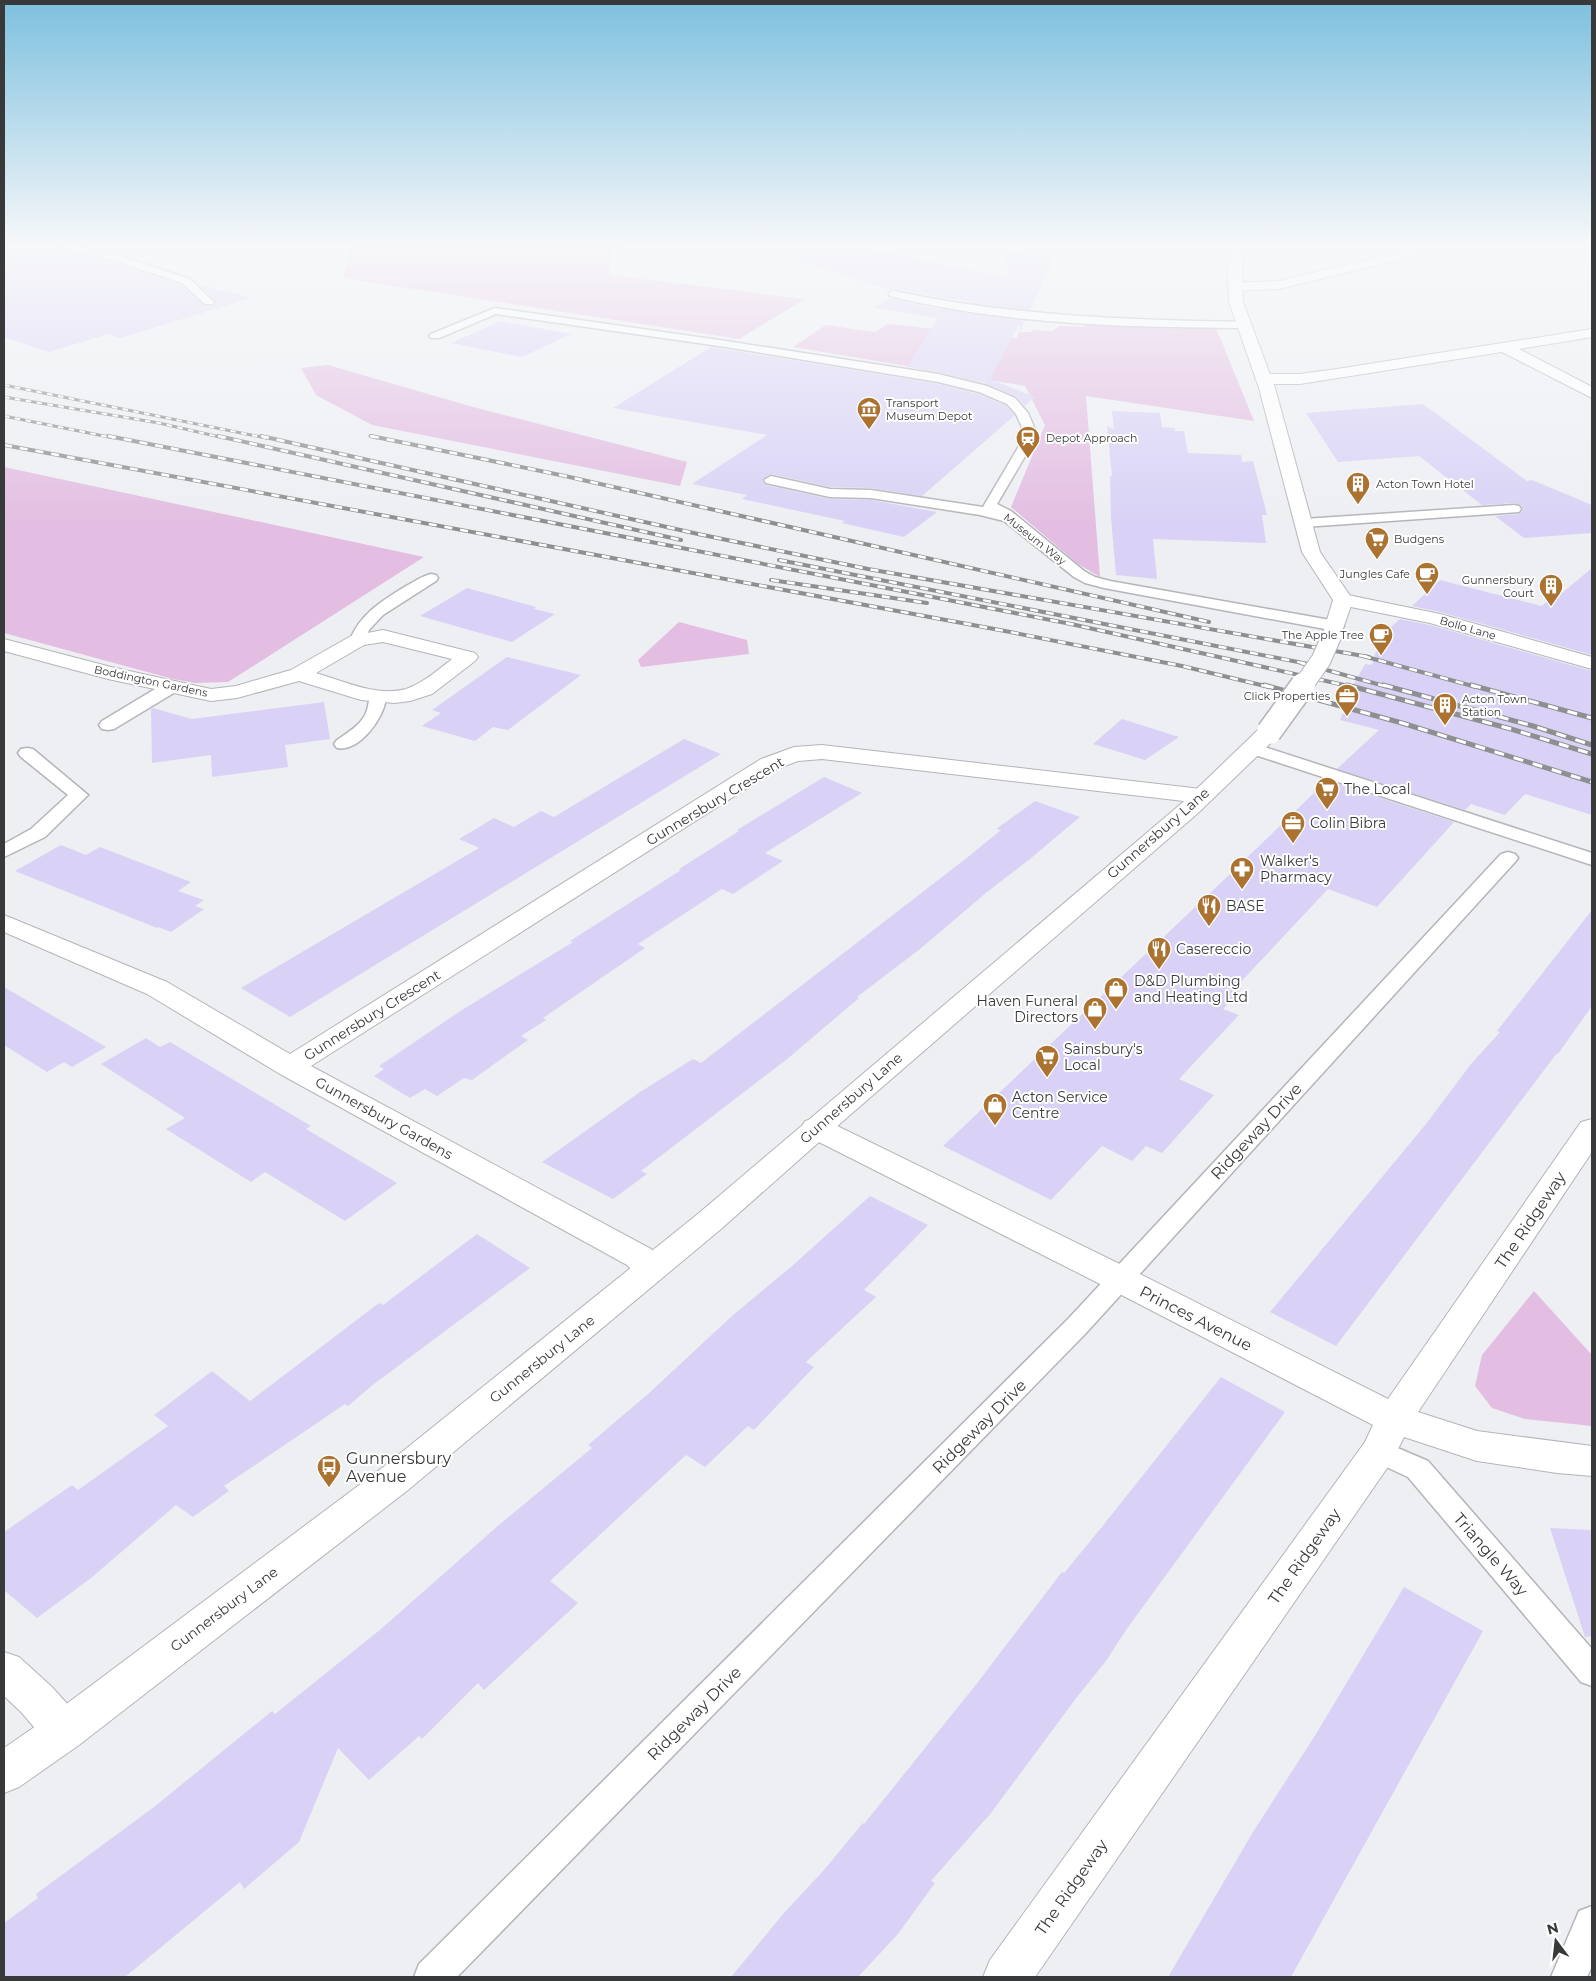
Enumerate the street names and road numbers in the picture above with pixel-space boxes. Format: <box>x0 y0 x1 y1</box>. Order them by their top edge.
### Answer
street label: Museum Way <box>1001 510 1069 568</box>
street label: Bollo Lane <box>1438 613 1498 643</box>
street label: Boddington Gardens <box>93 662 210 700</box>
street label: Gunnersbury Crescent <box>643 753 787 849</box>
street label: Gunnersbury Lane <box>1103 784 1213 882</box>
street label: Gunnersbury Crescent <box>300 965 444 1064</box>
street label: Gunnersbury Lane <box>796 1049 906 1147</box>
street label: Gunnersbury Gardens <box>312 1073 456 1163</box>
street label: Ridgeway Drive <box>1207 1079 1306 1183</box>
street label: The Ridgeway <box>1491 1168 1570 1272</box>
street label: Princes Avenue <box>1136 1282 1255 1355</box>
street label: Gunnersbury Lane <box>486 1311 598 1407</box>
street label: Ridgeway Drive <box>928 1375 1030 1477</box>
street label: The Ridgeway <box>1264 1504 1345 1608</box>
street label: Triangle Way <box>1449 1509 1532 1600</box>
street label: Gunnersbury Lane <box>167 1563 281 1655</box>
street label: Ridgeway Drive <box>643 1662 745 1764</box>
street label: The Ridgeway <box>1031 1835 1112 1939</box>

